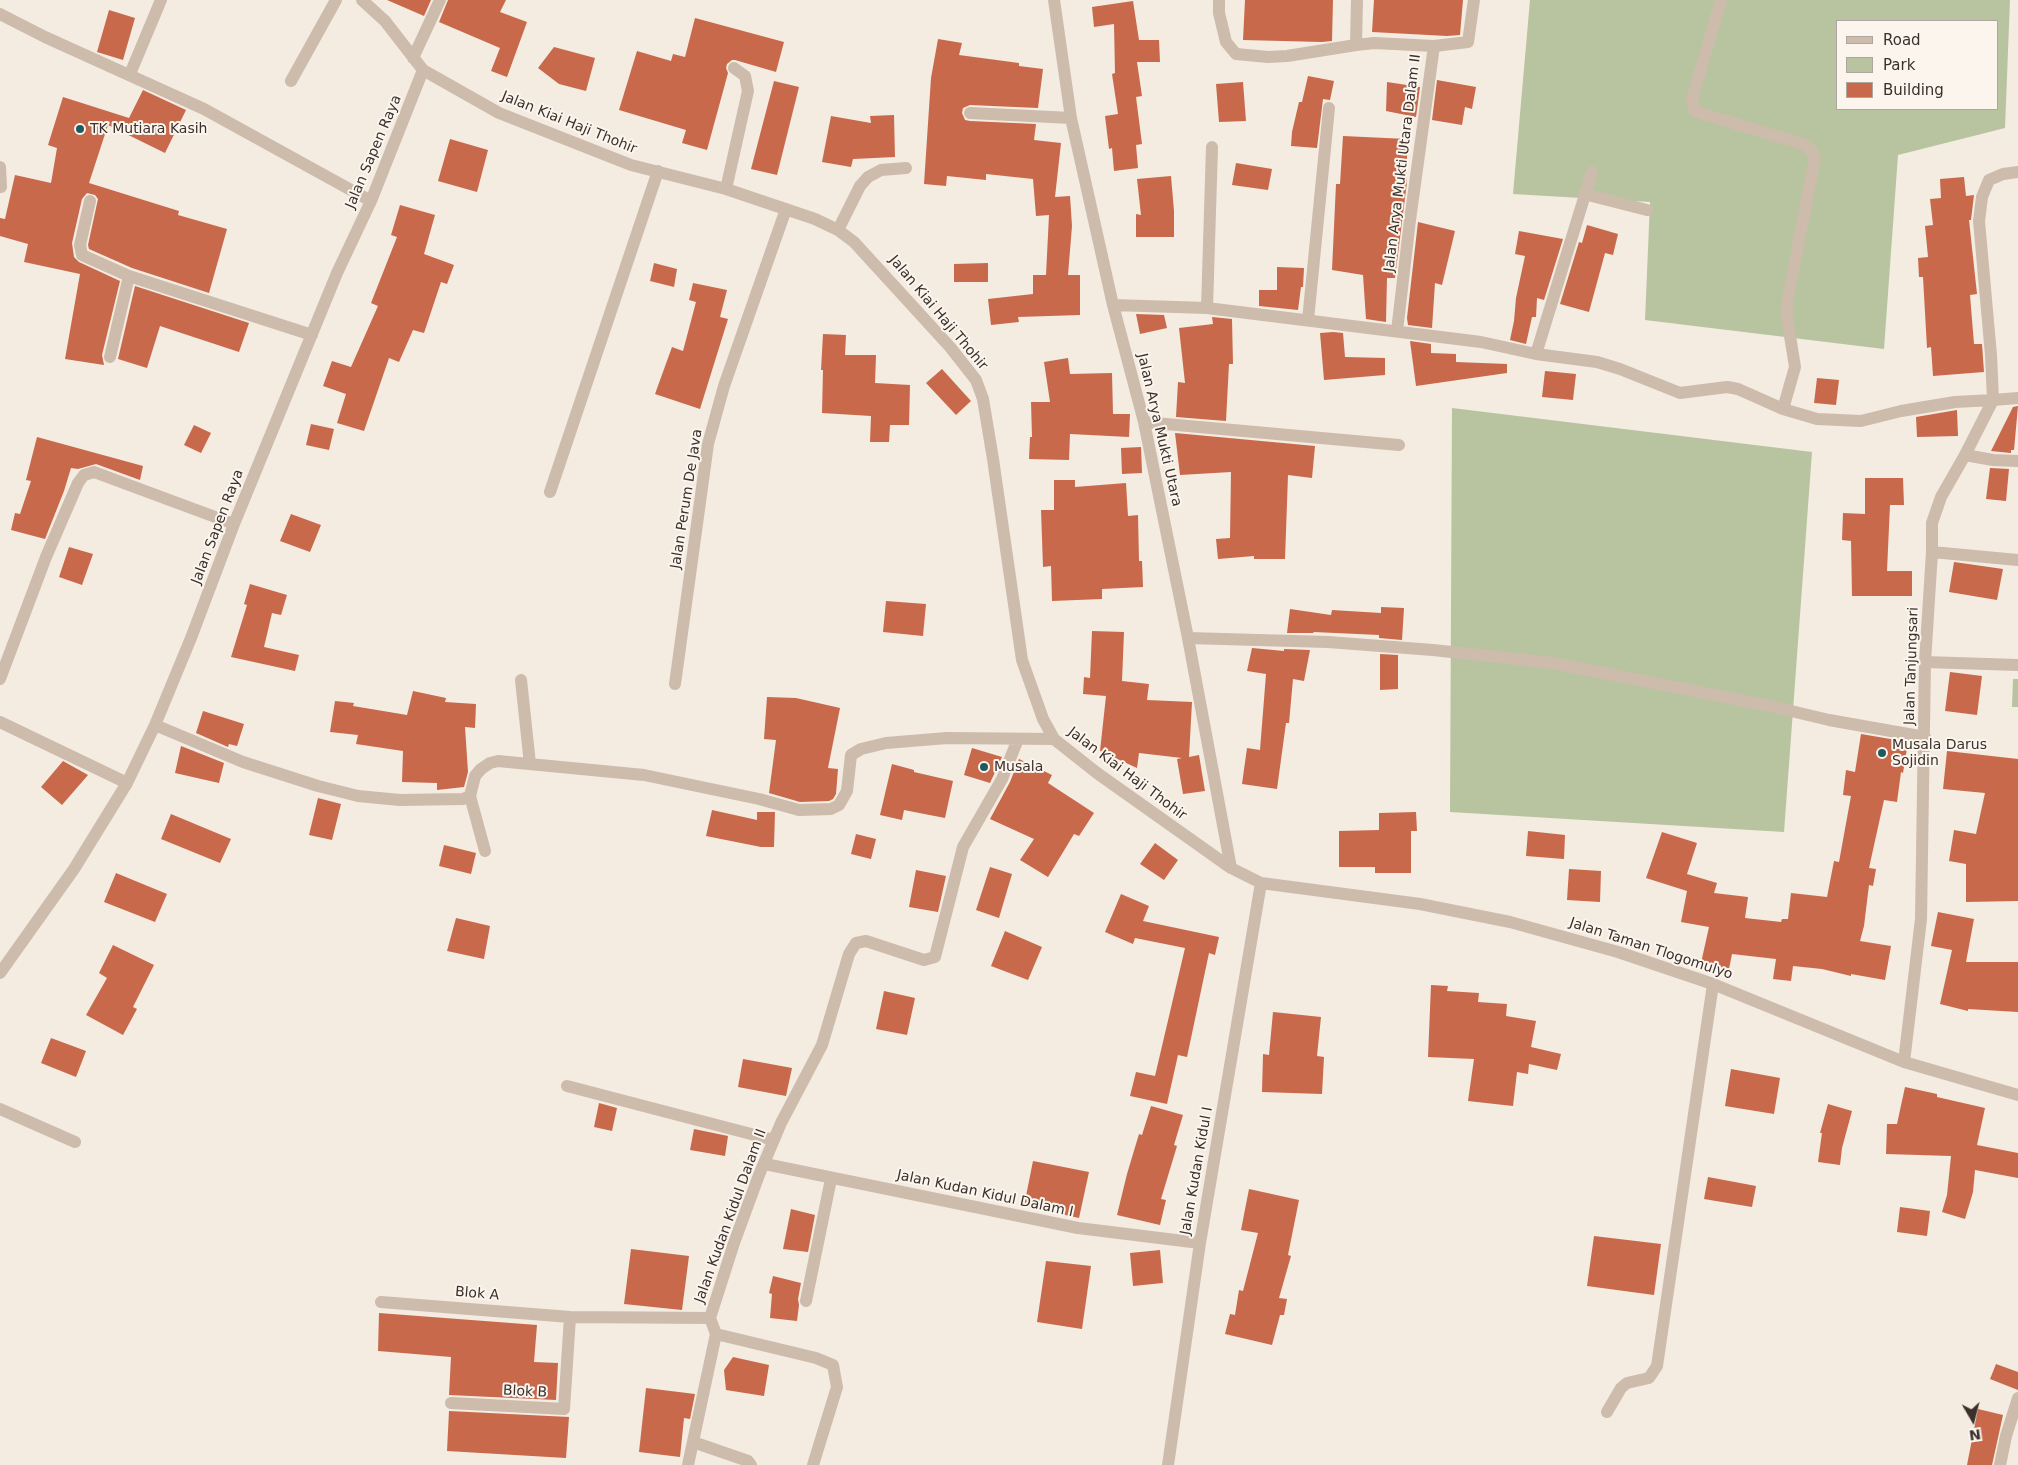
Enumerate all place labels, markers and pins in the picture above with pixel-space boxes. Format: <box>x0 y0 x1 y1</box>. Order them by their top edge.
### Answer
place label: TK Mutiara Kasih <box>90 121 207 137</box>
marker: TK Mutiara Kasih <box>74 123 86 135</box>
place label: Musala Darus Sojidin <box>1892 737 1987 770</box>
marker: Musala Darus Sojidin <box>1876 747 1888 759</box>
place label: Musala <box>994 759 1043 775</box>
marker: Musala <box>978 761 990 773</box>

